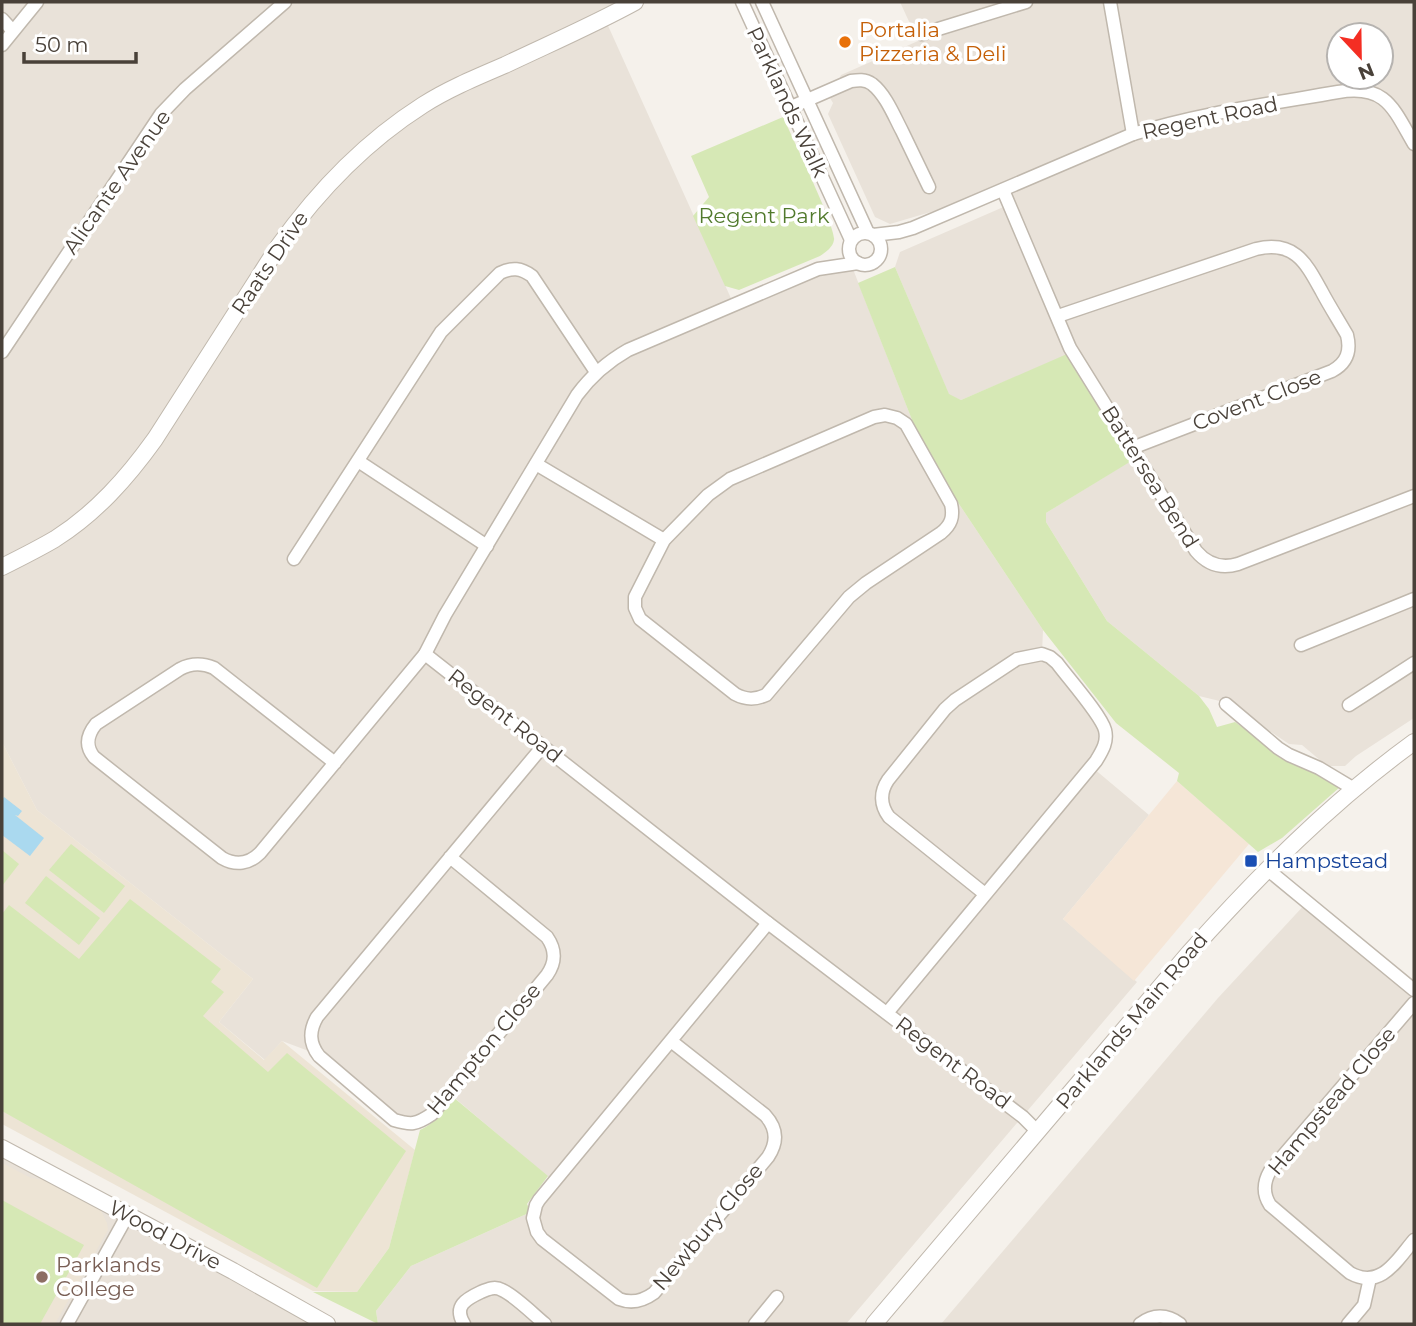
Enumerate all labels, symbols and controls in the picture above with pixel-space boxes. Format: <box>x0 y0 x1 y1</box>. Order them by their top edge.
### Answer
place label: Portalia Pizzeria & Deli <box>859 17 1006 66</box>
scale bar <box>24 21 136 65</box>
north arrow <box>1325 21 1395 91</box>
street label: Parklands Walk <box>742 23 833 181</box>
text: 50 m <box>35 32 89 57</box>
marker: Portalia Pizzeria & Deli <box>837 34 853 50</box>
text: N <box>1355 58 1378 85</box>
street label: Regent Road <box>1140 91 1280 144</box>
street label: Alicante Avenue <box>57 105 176 259</box>
park label: Regent Park <box>698 203 830 228</box>
street label: Raats Drive <box>226 206 313 319</box>
street label: Covent Close <box>1189 364 1325 436</box>
street label: Battersea Bend <box>1097 401 1204 553</box>
street label: Regent Road <box>443 663 567 768</box>
place label: Hampstead <box>1265 848 1388 873</box>
marker: Hampstead <box>1243 853 1259 869</box>
street label: Parklands Main Road <box>1050 927 1213 1114</box>
street label: Hampton Close <box>421 978 546 1119</box>
street label: Regent Road <box>891 1011 1016 1114</box>
street label: Hampstead Close <box>1262 1022 1401 1180</box>
street label: Newbury Close <box>647 1158 768 1295</box>
street label: Wood Drive <box>105 1195 226 1275</box>
place label: Parklands College <box>56 1252 161 1301</box>
marker: Parklands College <box>34 1269 50 1285</box>

